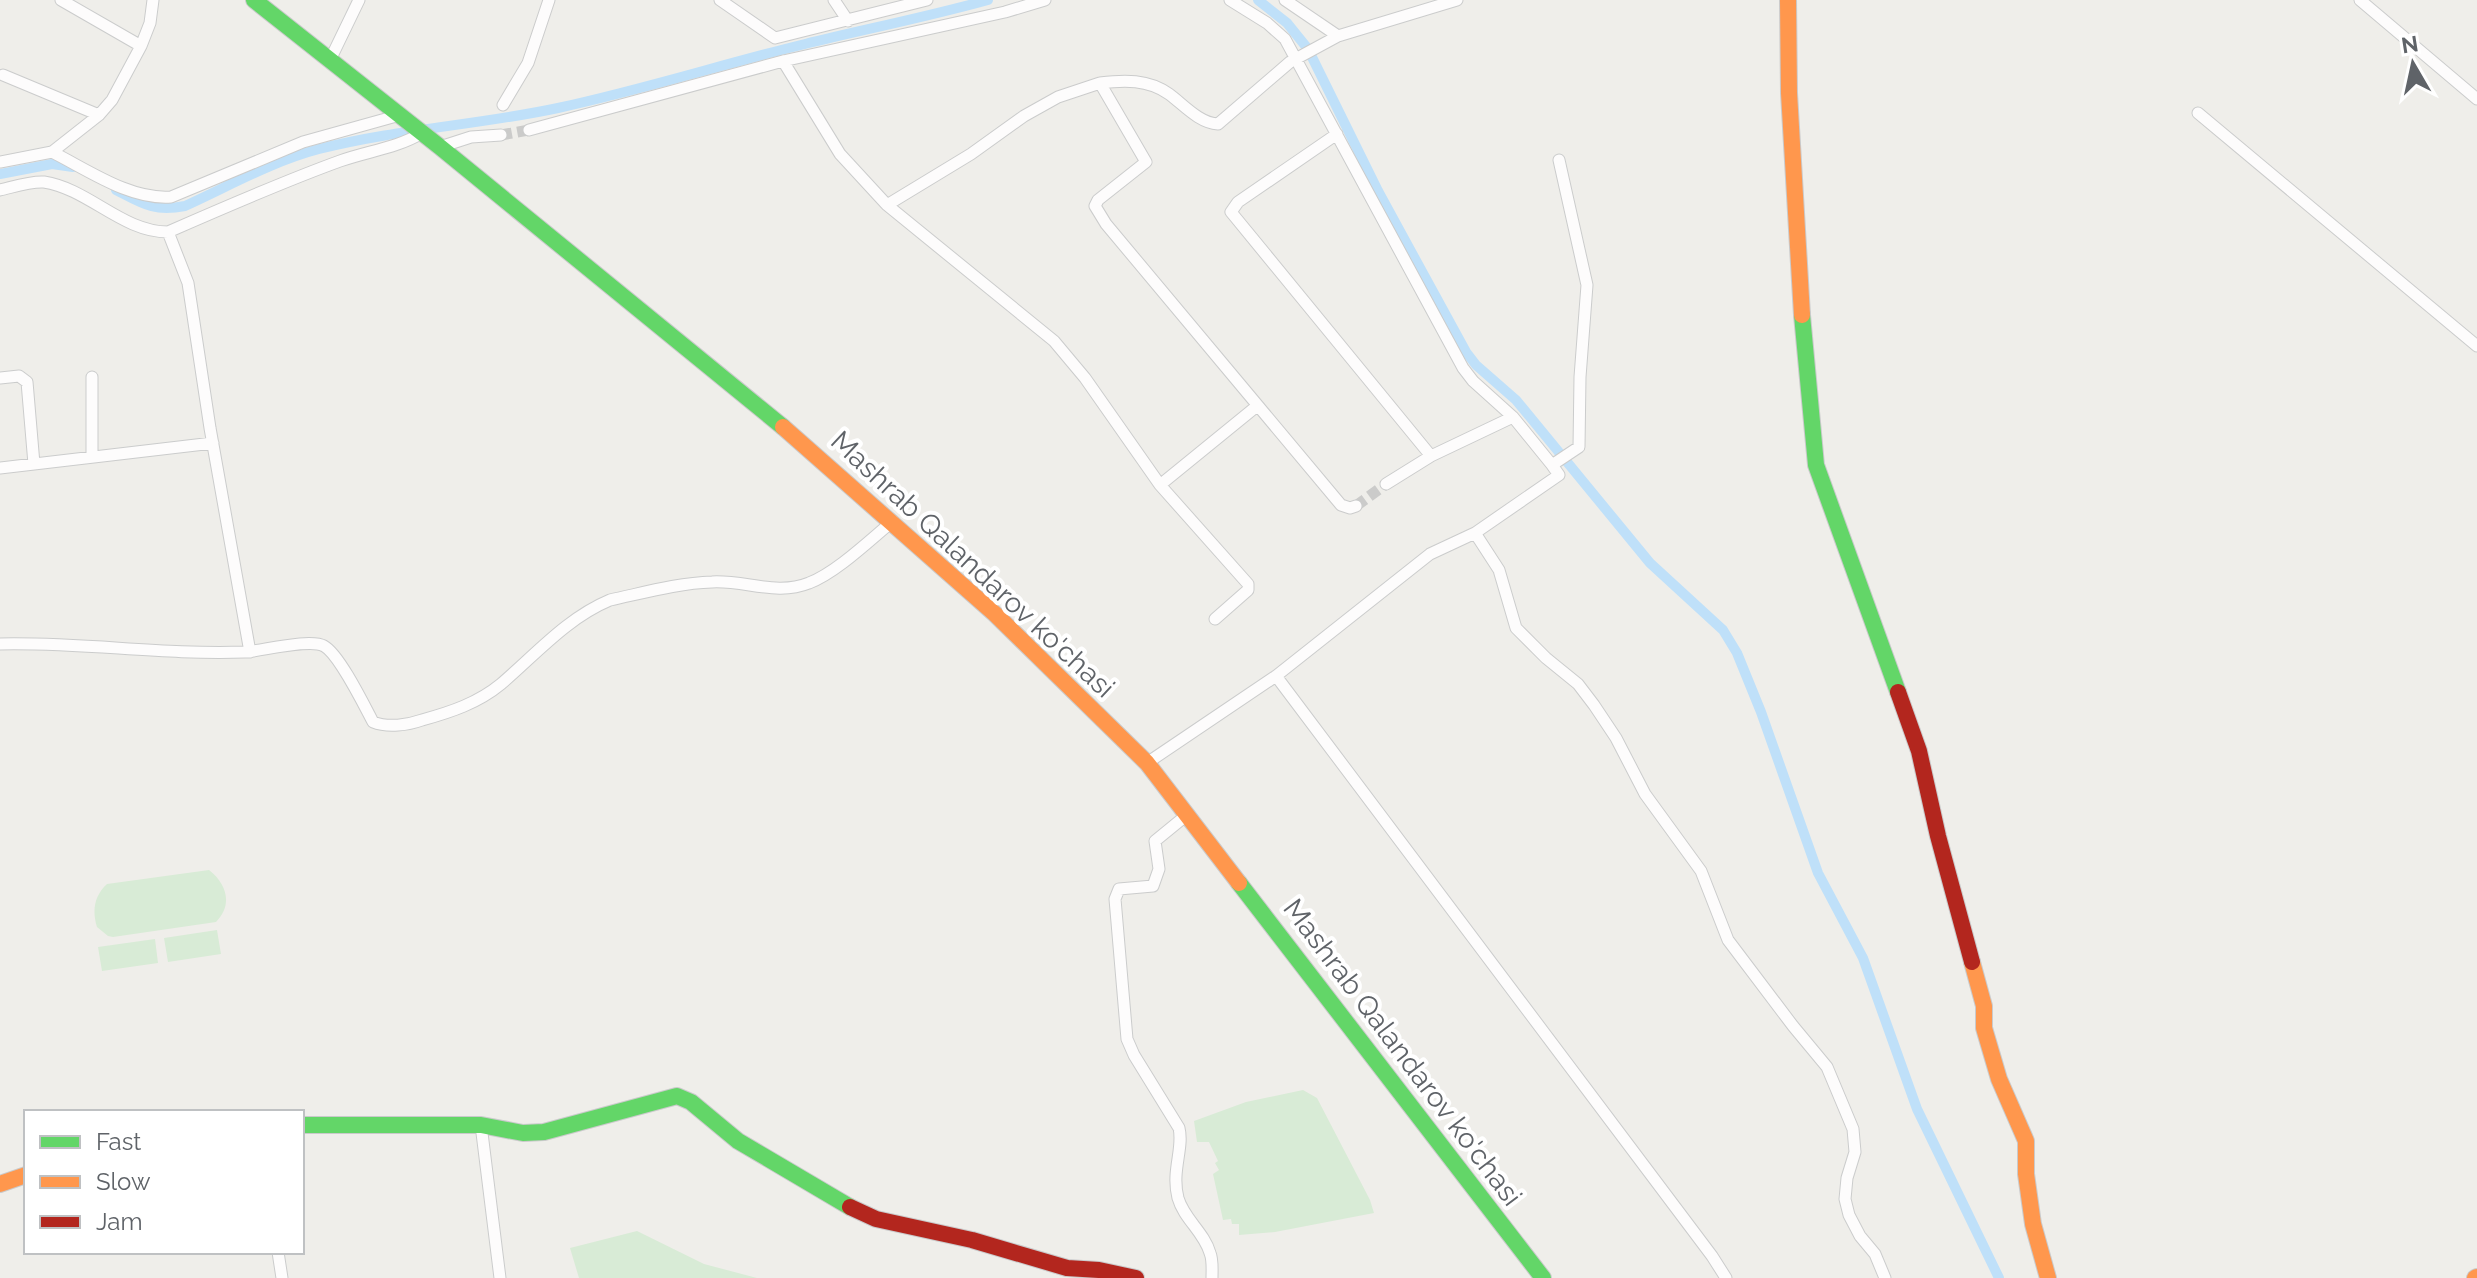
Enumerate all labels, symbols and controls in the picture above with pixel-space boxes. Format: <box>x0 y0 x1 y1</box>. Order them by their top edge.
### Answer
north arrow <box>2373 24 2453 104</box>
text: N <box>2400 30 2420 58</box>
street label: Mashrab Qalandarov ko'chasi <box>824 424 1121 704</box>
street label: Mashrab Qalandarov ko'chasi <box>1276 893 1529 1212</box>
legend <box>24 1110 304 1254</box>
text: Fast <box>96 1127 141 1156</box>
text: Slow <box>96 1167 151 1196</box>
text: Jam <box>96 1207 142 1236</box>

